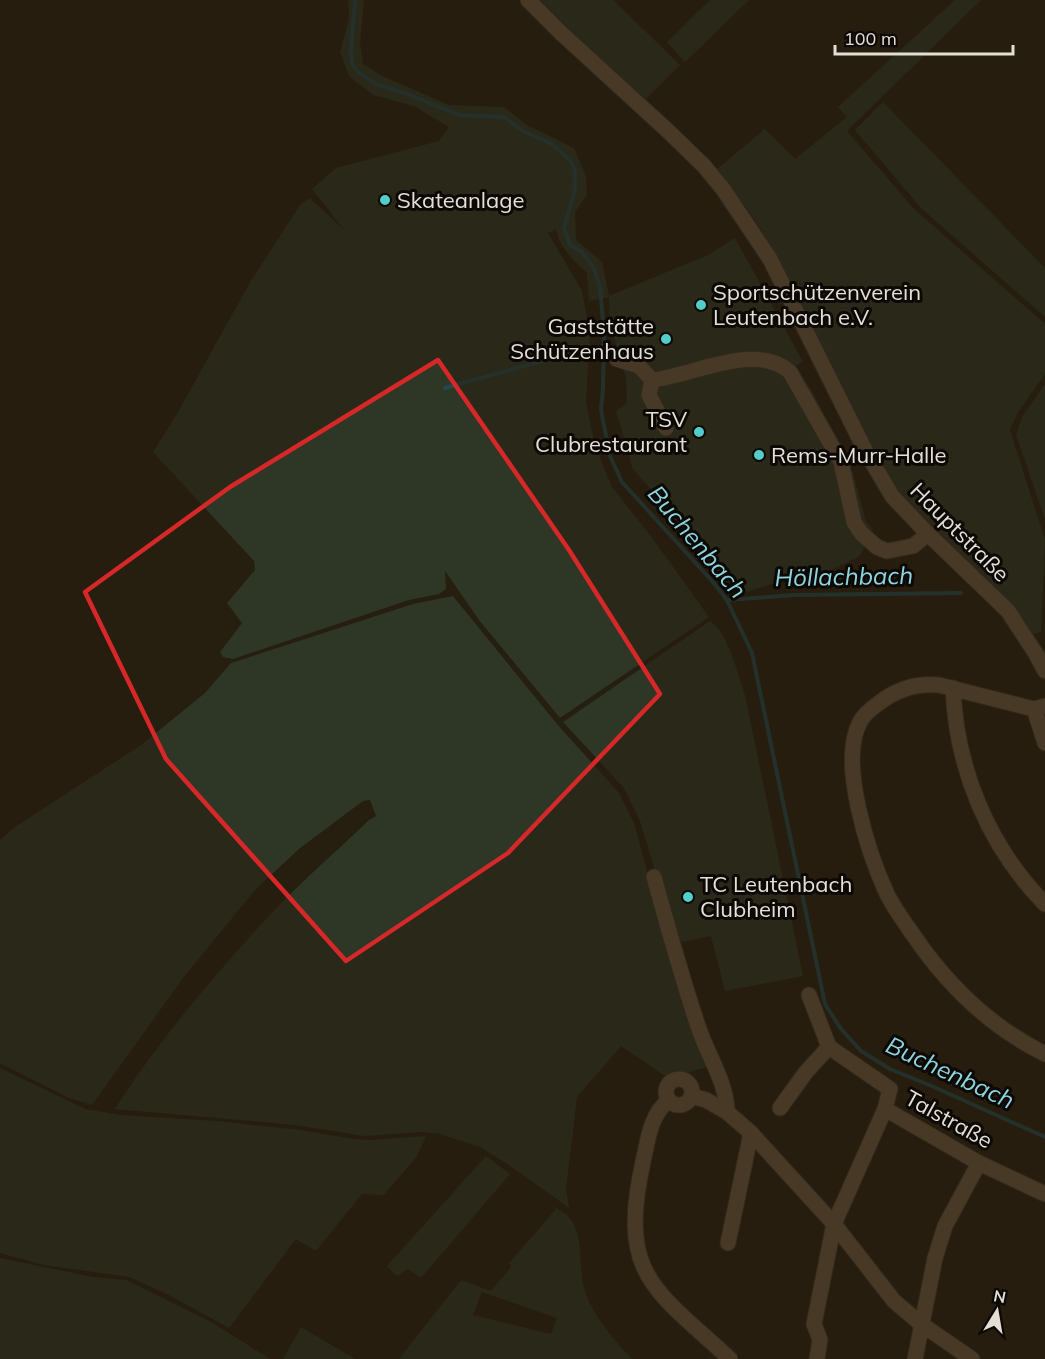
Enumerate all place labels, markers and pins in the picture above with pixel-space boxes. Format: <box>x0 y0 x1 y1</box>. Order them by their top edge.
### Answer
place label: Skateanlage <box>397 186 524 214</box>
marker: Skateanlage <box>378 193 392 207</box>
place label: Sportschützenverein Leutenbach e.V. <box>713 278 921 331</box>
marker: Sportschützenverein Leutenbach e.V. <box>694 298 708 312</box>
place label: Gaststätte Schützenhaus <box>510 312 654 365</box>
marker: Gaststätte Schützenhaus <box>659 332 673 346</box>
place label: TSV Clubrestaurant <box>535 405 688 458</box>
marker: TSV Clubrestaurant <box>692 425 706 439</box>
place label: Rems-Murr-Halle <box>771 441 947 469</box>
marker: Rems-Murr-Halle <box>752 448 766 462</box>
place label: TC Leutenbach Clubheim <box>700 870 852 923</box>
marker: TC Leutenbach Clubheim <box>681 890 695 904</box>

